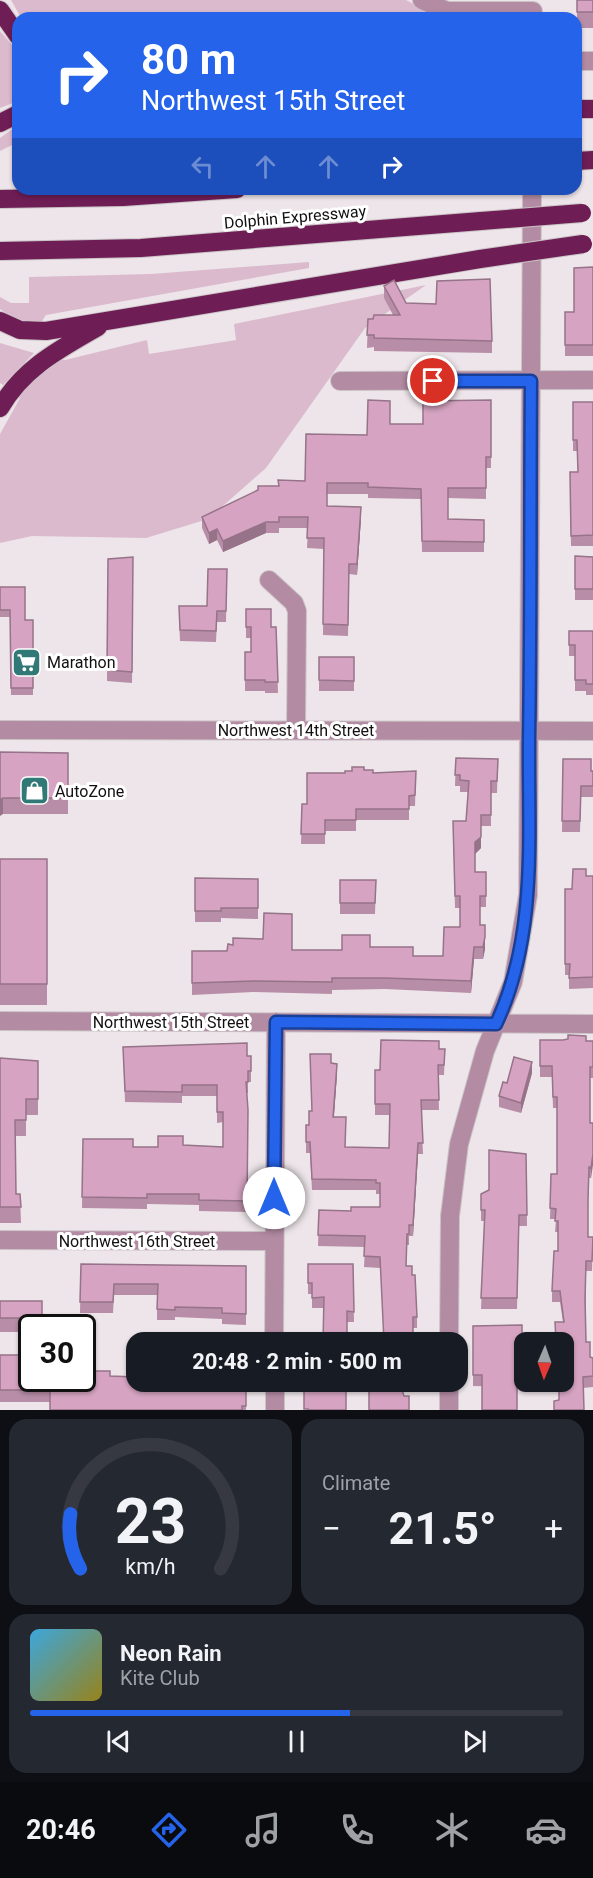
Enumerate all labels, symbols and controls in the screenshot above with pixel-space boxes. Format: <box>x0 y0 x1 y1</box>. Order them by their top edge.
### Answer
text: 80 m <box>141 35 236 84</box>
icon: right <box>42 36 120 114</box>
text: Northwest 15th Street <box>141 85 405 117</box>
icon: left <box>186 150 219 183</box>
icon: ahead <box>249 150 282 183</box>
icon: ahead <box>312 150 345 183</box>
icon: right <box>375 150 408 183</box>
street label: Dolphin Expressway <box>223 201 367 233</box>
pin <box>407 355 458 406</box>
icon: arrive <box>416 364 449 397</box>
supermarket icon: Marathon <box>10 646 42 678</box>
place label: Marathon <box>47 653 116 672</box>
street label: Northwest 14th Street <box>218 721 374 740</box>
shop icon: AutoZone <box>18 775 50 807</box>
place label: AutoZone <box>55 782 124 801</box>
street label: Northwest 15th Street <box>93 1013 249 1032</box>
position arrow <box>242 1166 306 1230</box>
street label: Northwest 16th Street <box>59 1232 215 1251</box>
speed limit sign: 30 <box>18 1314 96 1392</box>
north arrow <box>514 1332 574 1392</box>
map controls <box>514 1332 574 1392</box>
text: 20:48 · 2 min · 500 m <box>192 1349 402 1374</box>
text: Climate <box>322 1471 390 1495</box>
text: 23 <box>115 1485 186 1558</box>
text: 21.5° <box>389 1502 497 1555</box>
text: − <box>322 1509 341 1548</box>
text: + <box>544 1509 563 1548</box>
text: km/h <box>125 1554 176 1579</box>
text: Neon Rain <box>120 1641 222 1666</box>
text: Kite Club <box>120 1666 200 1690</box>
icon: previous <box>102 1725 135 1758</box>
icon: pause <box>280 1725 313 1758</box>
icon: next <box>458 1725 491 1758</box>
icon: directions <box>148 1809 190 1851</box>
icon: music <box>242 1809 284 1851</box>
icon: phone <box>336 1809 378 1851</box>
icon: climate <box>431 1809 473 1851</box>
icon: car <box>525 1809 567 1851</box>
text: 20:46 <box>26 1814 96 1846</box>

